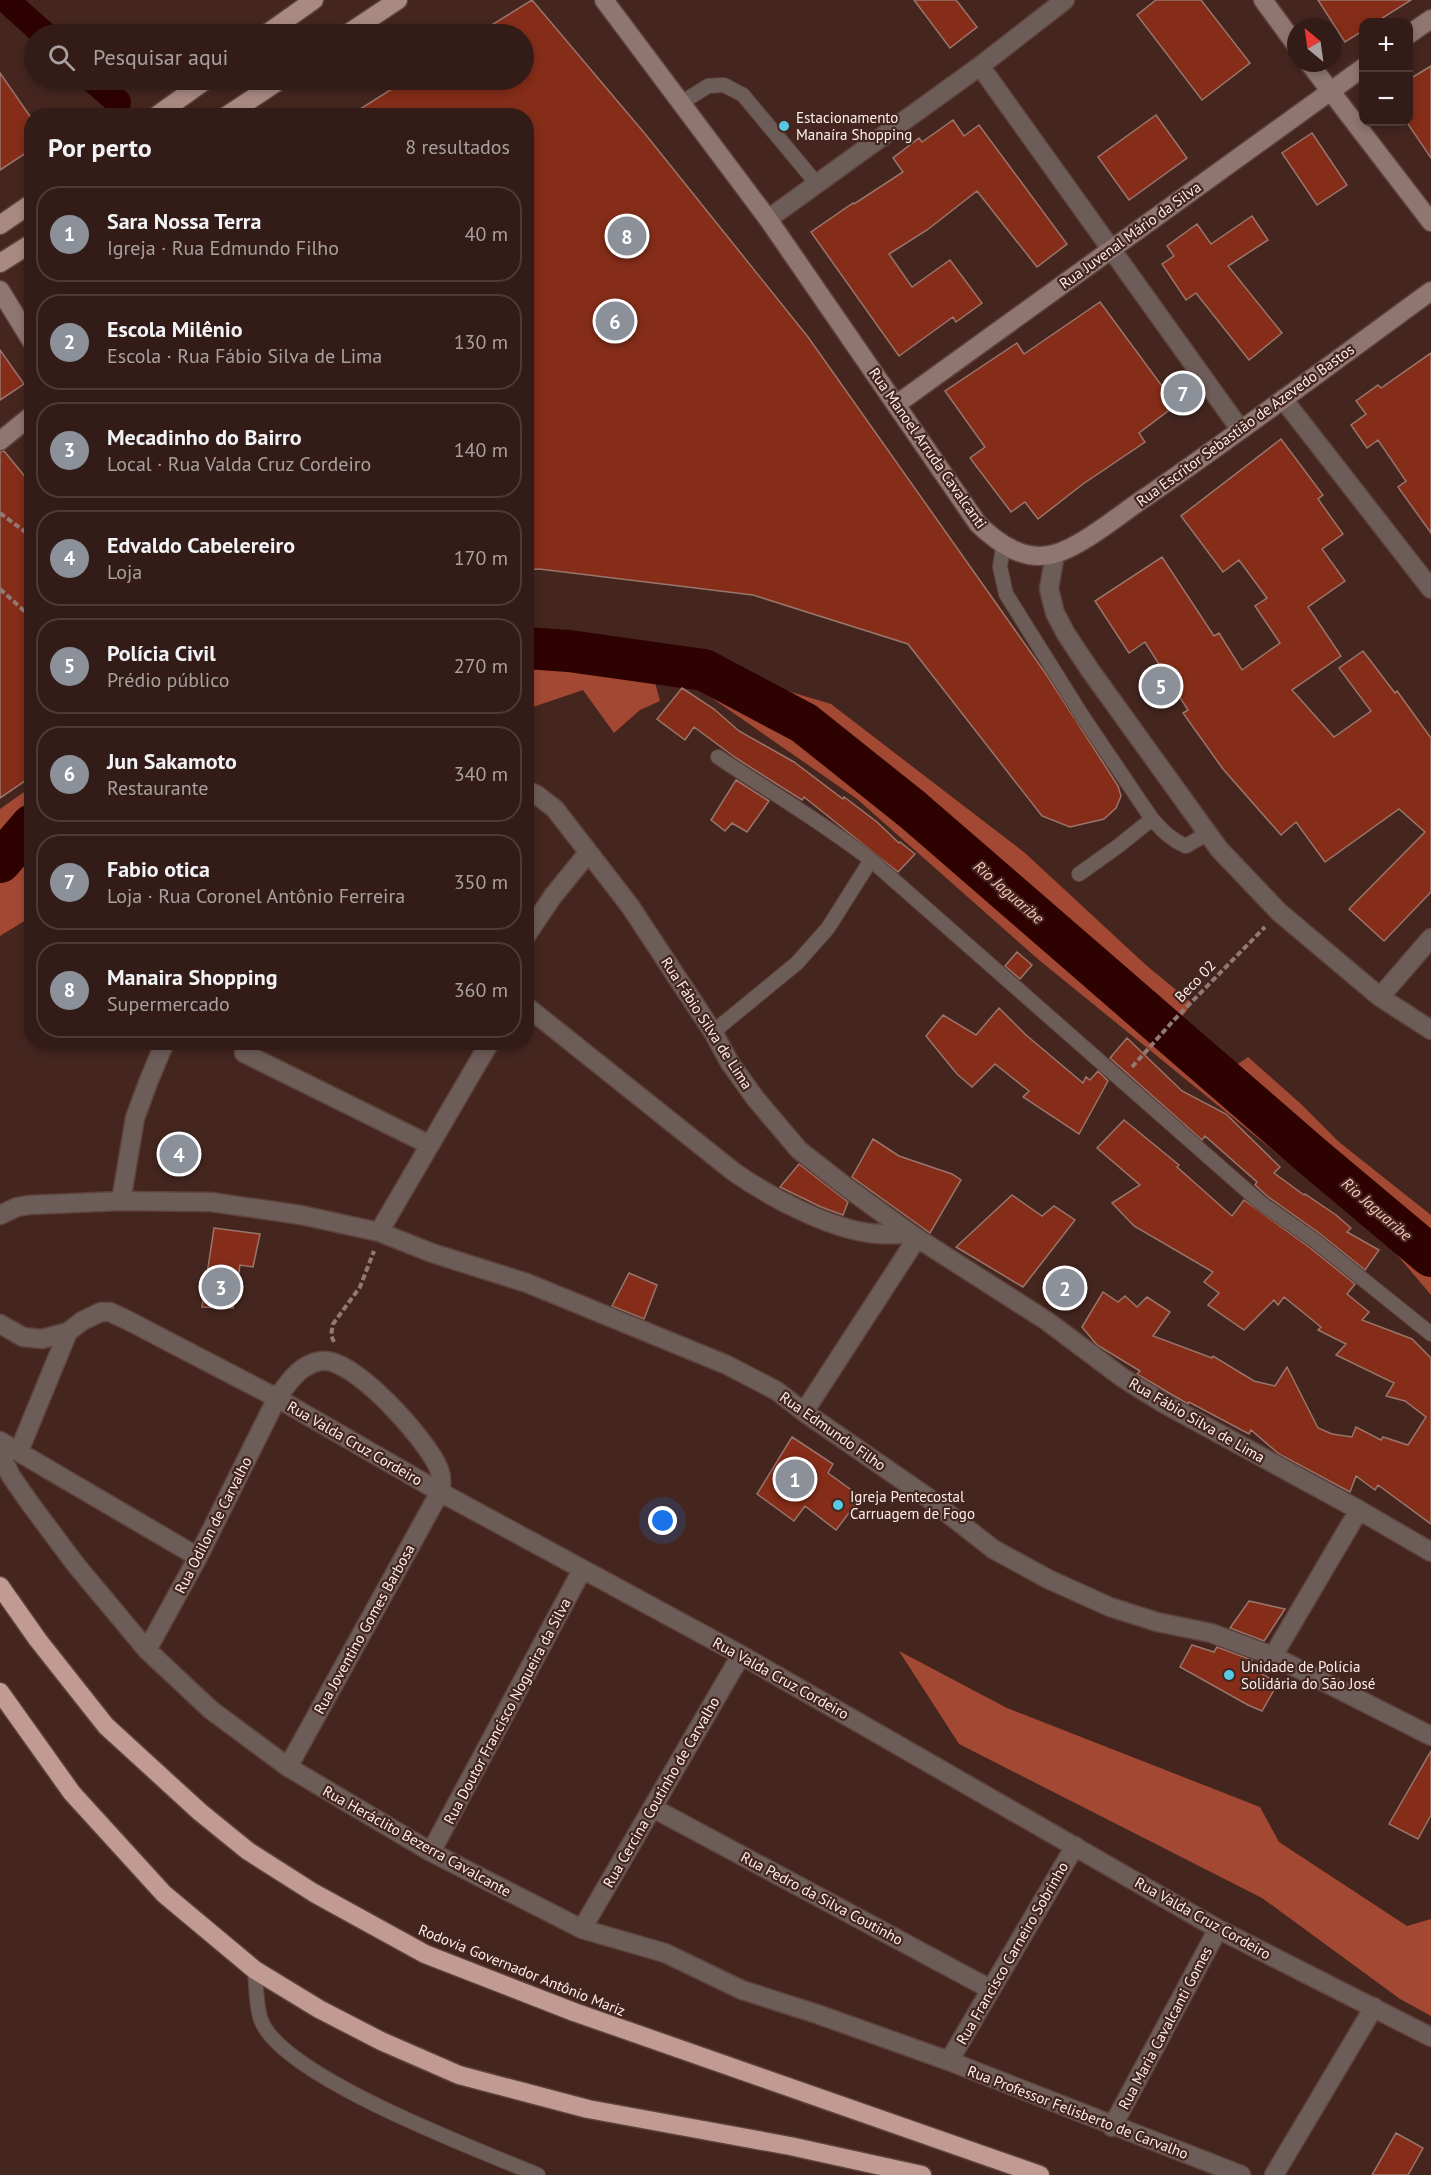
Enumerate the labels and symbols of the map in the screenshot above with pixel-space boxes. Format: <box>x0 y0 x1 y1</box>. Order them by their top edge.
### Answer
north arrow <box>1287 18 1341 72</box>
place label: Estacionamento Manaíra Shopping <box>796 108 912 144</box>
marker: Estacionamento Manaíra Shopping <box>777 119 791 133</box>
street label: Rua Juvenal Mário da Silva <box>1055 177 1205 293</box>
pin: 8 <box>608 214 646 258</box>
pin: 6 <box>596 298 634 344</box>
street label: Rua Escritor Sebastião de Azevedo Bastos <box>1132 340 1358 510</box>
street label: Rua Manoel Arruda Cavalcanti <box>865 364 991 532</box>
pin: 7 <box>1164 370 1202 416</box>
pin: 5 <box>1142 664 1180 708</box>
water label: Rio Jaguaribe <box>970 856 1049 928</box>
street label: Rua Fábio Silva de Lima <box>657 953 757 1093</box>
street label: Beco 02 <box>1170 956 1220 1006</box>
pin: 4 <box>160 1132 198 1176</box>
water label: Rio Jaguaribe <box>1338 1173 1417 1245</box>
pin: 3 <box>202 1264 240 1310</box>
pin: 2 <box>1046 1266 1084 1310</box>
street label: Rua Fábio Silva de Lima <box>1126 1373 1268 1467</box>
street label: Rua Edmundo Filho <box>776 1387 890 1475</box>
street label: Rua Valda Cruz Cordeiro <box>284 1397 426 1489</box>
street label: Rua Odilon de Carvalho <box>170 1453 256 1597</box>
pin: 1 <box>776 1456 814 1502</box>
place label: Igreja Pentecostal Carruagem de Fogo <box>850 1487 975 1523</box>
marker: Igreja Pentecostal Carruagem de Fogo <box>831 1498 845 1512</box>
your location <box>648 1506 677 1535</box>
street label: Rua Joventino Gomes Barbosa <box>309 1541 419 1717</box>
street label: Rua Doutor Francisco Nogueira da Silva <box>439 1595 575 1827</box>
street label: Rua Valda Cruz Cordeiro <box>710 1633 852 1723</box>
place label: Unidade de Polícia Solidária do São José <box>1241 1657 1375 1693</box>
marker: Unidade de Polícia Solidária do São José <box>1222 1668 1236 1682</box>
street label: Rua Cercina Coutinho de Carvalho <box>599 1693 723 1891</box>
street label: Rua Heráclito Bezerra Cavalcante <box>320 1781 514 1901</box>
street label: Rua Pedro da Silva Coutinho <box>738 1847 906 1949</box>
street label: Rua Francisco Carneiro Sobrinho <box>952 1858 1072 2048</box>
street label: Rua Valda Cruz Cordeiro <box>1132 1873 1274 1963</box>
street label: Rodovia Governador Antônio Mariz <box>416 1920 628 2020</box>
street label: Rua Maria Cavalcanti Gomes <box>1114 1943 1216 2113</box>
street label: Rua Professor Felisberto de Carvalho <box>965 2061 1191 2163</box>

